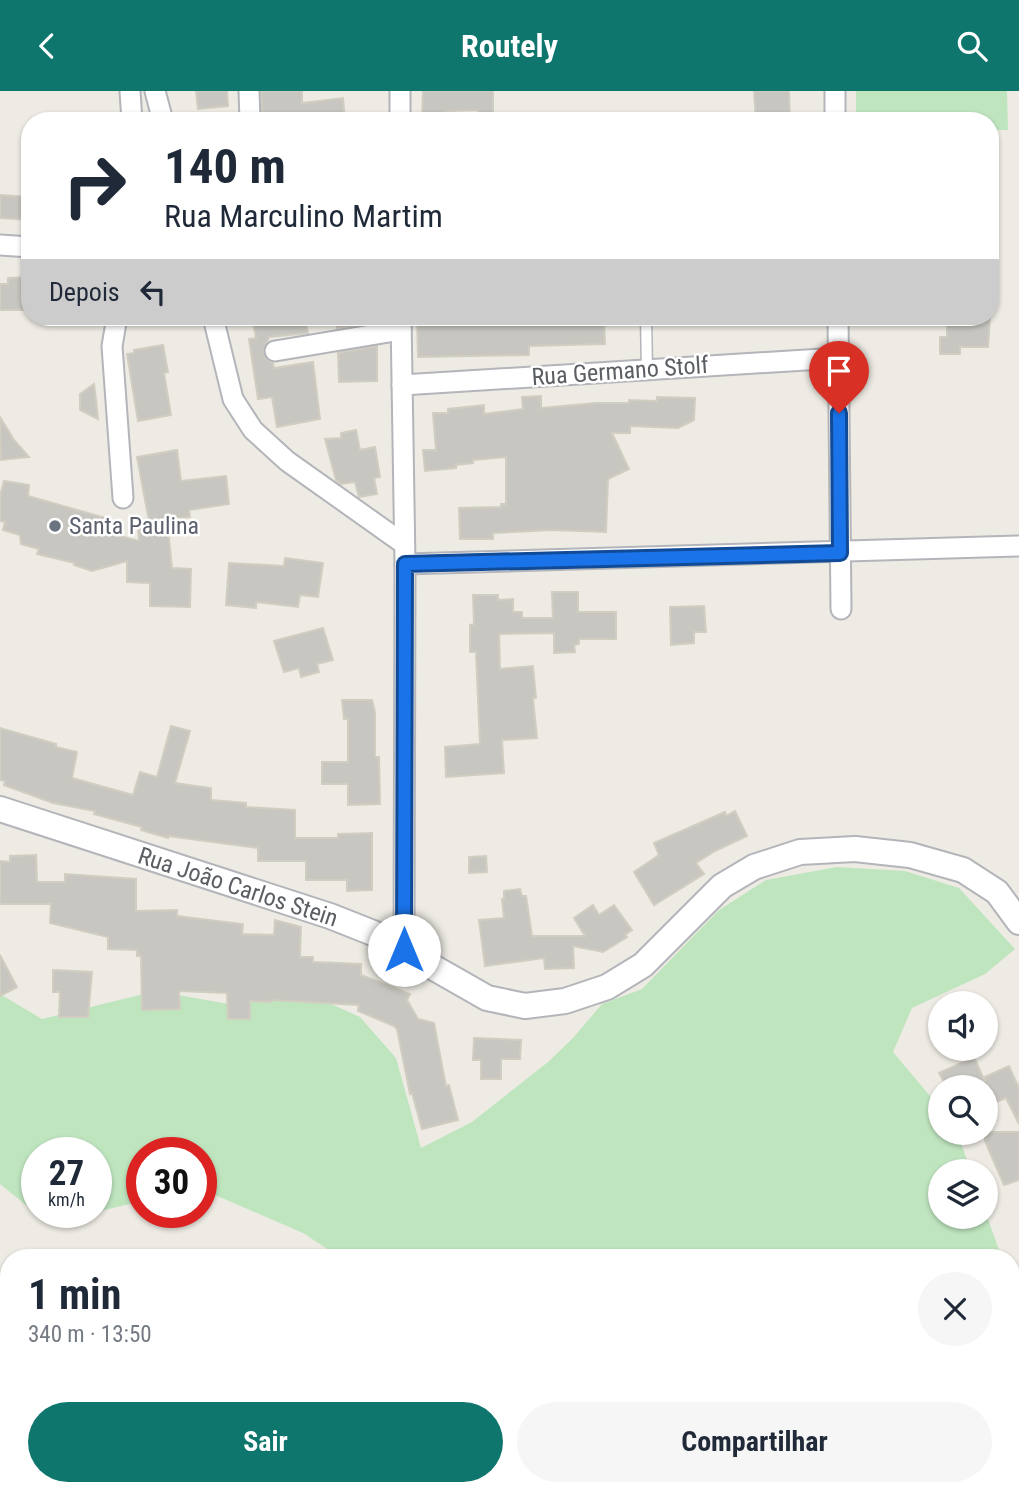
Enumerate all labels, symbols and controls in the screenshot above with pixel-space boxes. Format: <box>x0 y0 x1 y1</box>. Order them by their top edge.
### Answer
icon: back <box>28 27 66 65</box>
text: Routely <box>461 27 558 65</box>
icon: search <box>953 27 991 65</box>
text: 140 m <box>164 138 286 195</box>
icon: right <box>49 140 140 231</box>
text: Rua Marculino Martim <box>164 197 443 235</box>
icon: left <box>134 273 172 311</box>
text: Depois <box>49 277 120 307</box>
pin <box>809 341 869 413</box>
street label: Rua Germano Stolf <box>531 351 710 391</box>
icon: arrive <box>820 352 858 390</box>
place label: Santa Paulina <box>69 512 199 540</box>
marker: Santa Paulina <box>47 518 63 534</box>
street label: Rua João Carlos Stein <box>135 841 341 933</box>
position arrow <box>367 913 441 987</box>
map controls <box>928 991 998 1229</box>
button: sound <box>928 991 998 1061</box>
button: search <box>928 1075 998 1145</box>
speed limit sign: 30 <box>126 1137 217 1228</box>
text: 27 <box>49 1153 84 1194</box>
button: layers <box>928 1159 998 1229</box>
text: km/h <box>48 1189 85 1210</box>
text: 1 min <box>28 1270 121 1319</box>
button: close <box>918 1272 992 1346</box>
text: 340 m · 13:50 <box>28 1321 152 1348</box>
button: Sair <box>28 1402 503 1482</box>
button: Compartilhar <box>517 1402 992 1482</box>

